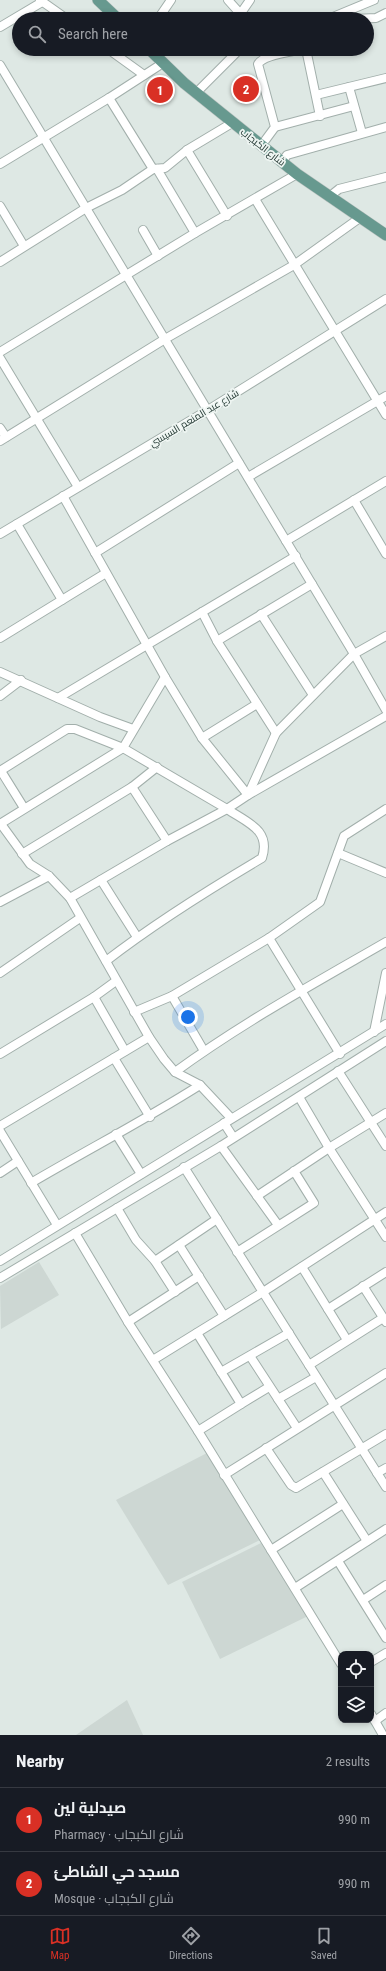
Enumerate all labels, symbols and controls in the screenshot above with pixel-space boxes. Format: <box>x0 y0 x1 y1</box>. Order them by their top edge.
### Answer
search box <box>12 12 374 56</box>
icon: search <box>26 23 48 45</box>
text: Search here <box>58 25 128 43</box>
pin: 2 <box>233 74 259 104</box>
pin: 1 <box>147 75 173 105</box>
street label: شارع الكبجاب <box>238 126 287 169</box>
street label: شارع عبد المنعم السيسي <box>147 387 242 451</box>
your location <box>178 1007 198 1027</box>
map controls <box>338 1651 374 1723</box>
button: locate <box>338 1651 374 1687</box>
button: layers <box>338 1687 374 1723</box>
text: Nearby <box>16 1751 64 1771</box>
text: 2 results <box>326 1754 370 1769</box>
text: صيدلية لين <box>54 1799 126 1817</box>
text: 1 <box>26 1812 32 1827</box>
text: 990 m <box>338 1812 370 1827</box>
text: Pharmacy · شارع الكبجاب <box>54 1827 184 1842</box>
text: مسجد حي الشاطئ <box>54 1863 180 1881</box>
text: 2 <box>26 1876 32 1891</box>
text: 990 m <box>338 1876 370 1891</box>
text: Mosque · شارع الكبجاب <box>54 1891 174 1906</box>
tab: Map <box>49 1925 71 1962</box>
tab: Directions <box>169 1925 213 1962</box>
tab: Saved <box>311 1925 337 1962</box>

